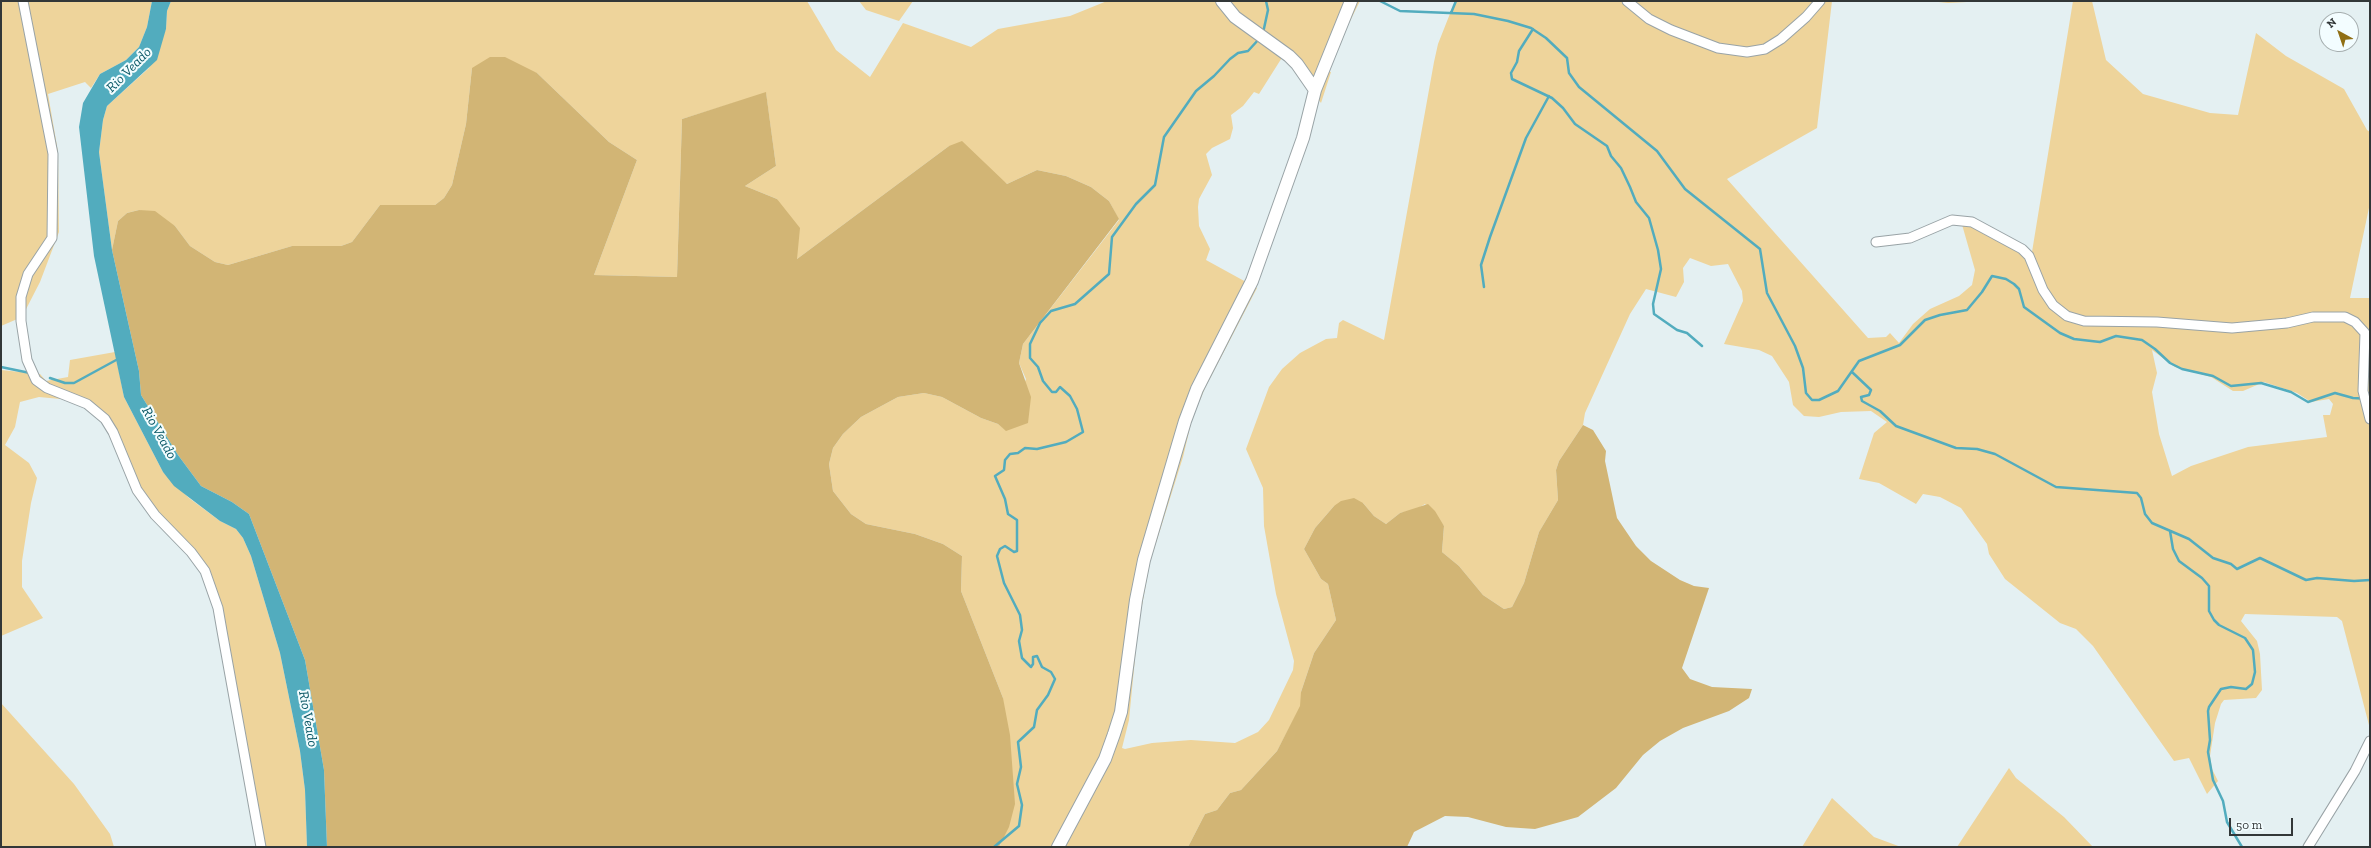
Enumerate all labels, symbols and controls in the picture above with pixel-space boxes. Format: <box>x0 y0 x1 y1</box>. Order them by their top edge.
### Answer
north arrow <box>2319 12 2359 52</box>
text: N <box>2324 16 2339 31</box>
water label: Rio Veado <box>103 44 155 96</box>
water label: Rio Veado <box>138 404 180 462</box>
water label: Rio Veado <box>295 690 321 748</box>
scale bar <box>2231 810 2295 836</box>
text: 50 m <box>2236 818 2262 832</box>

